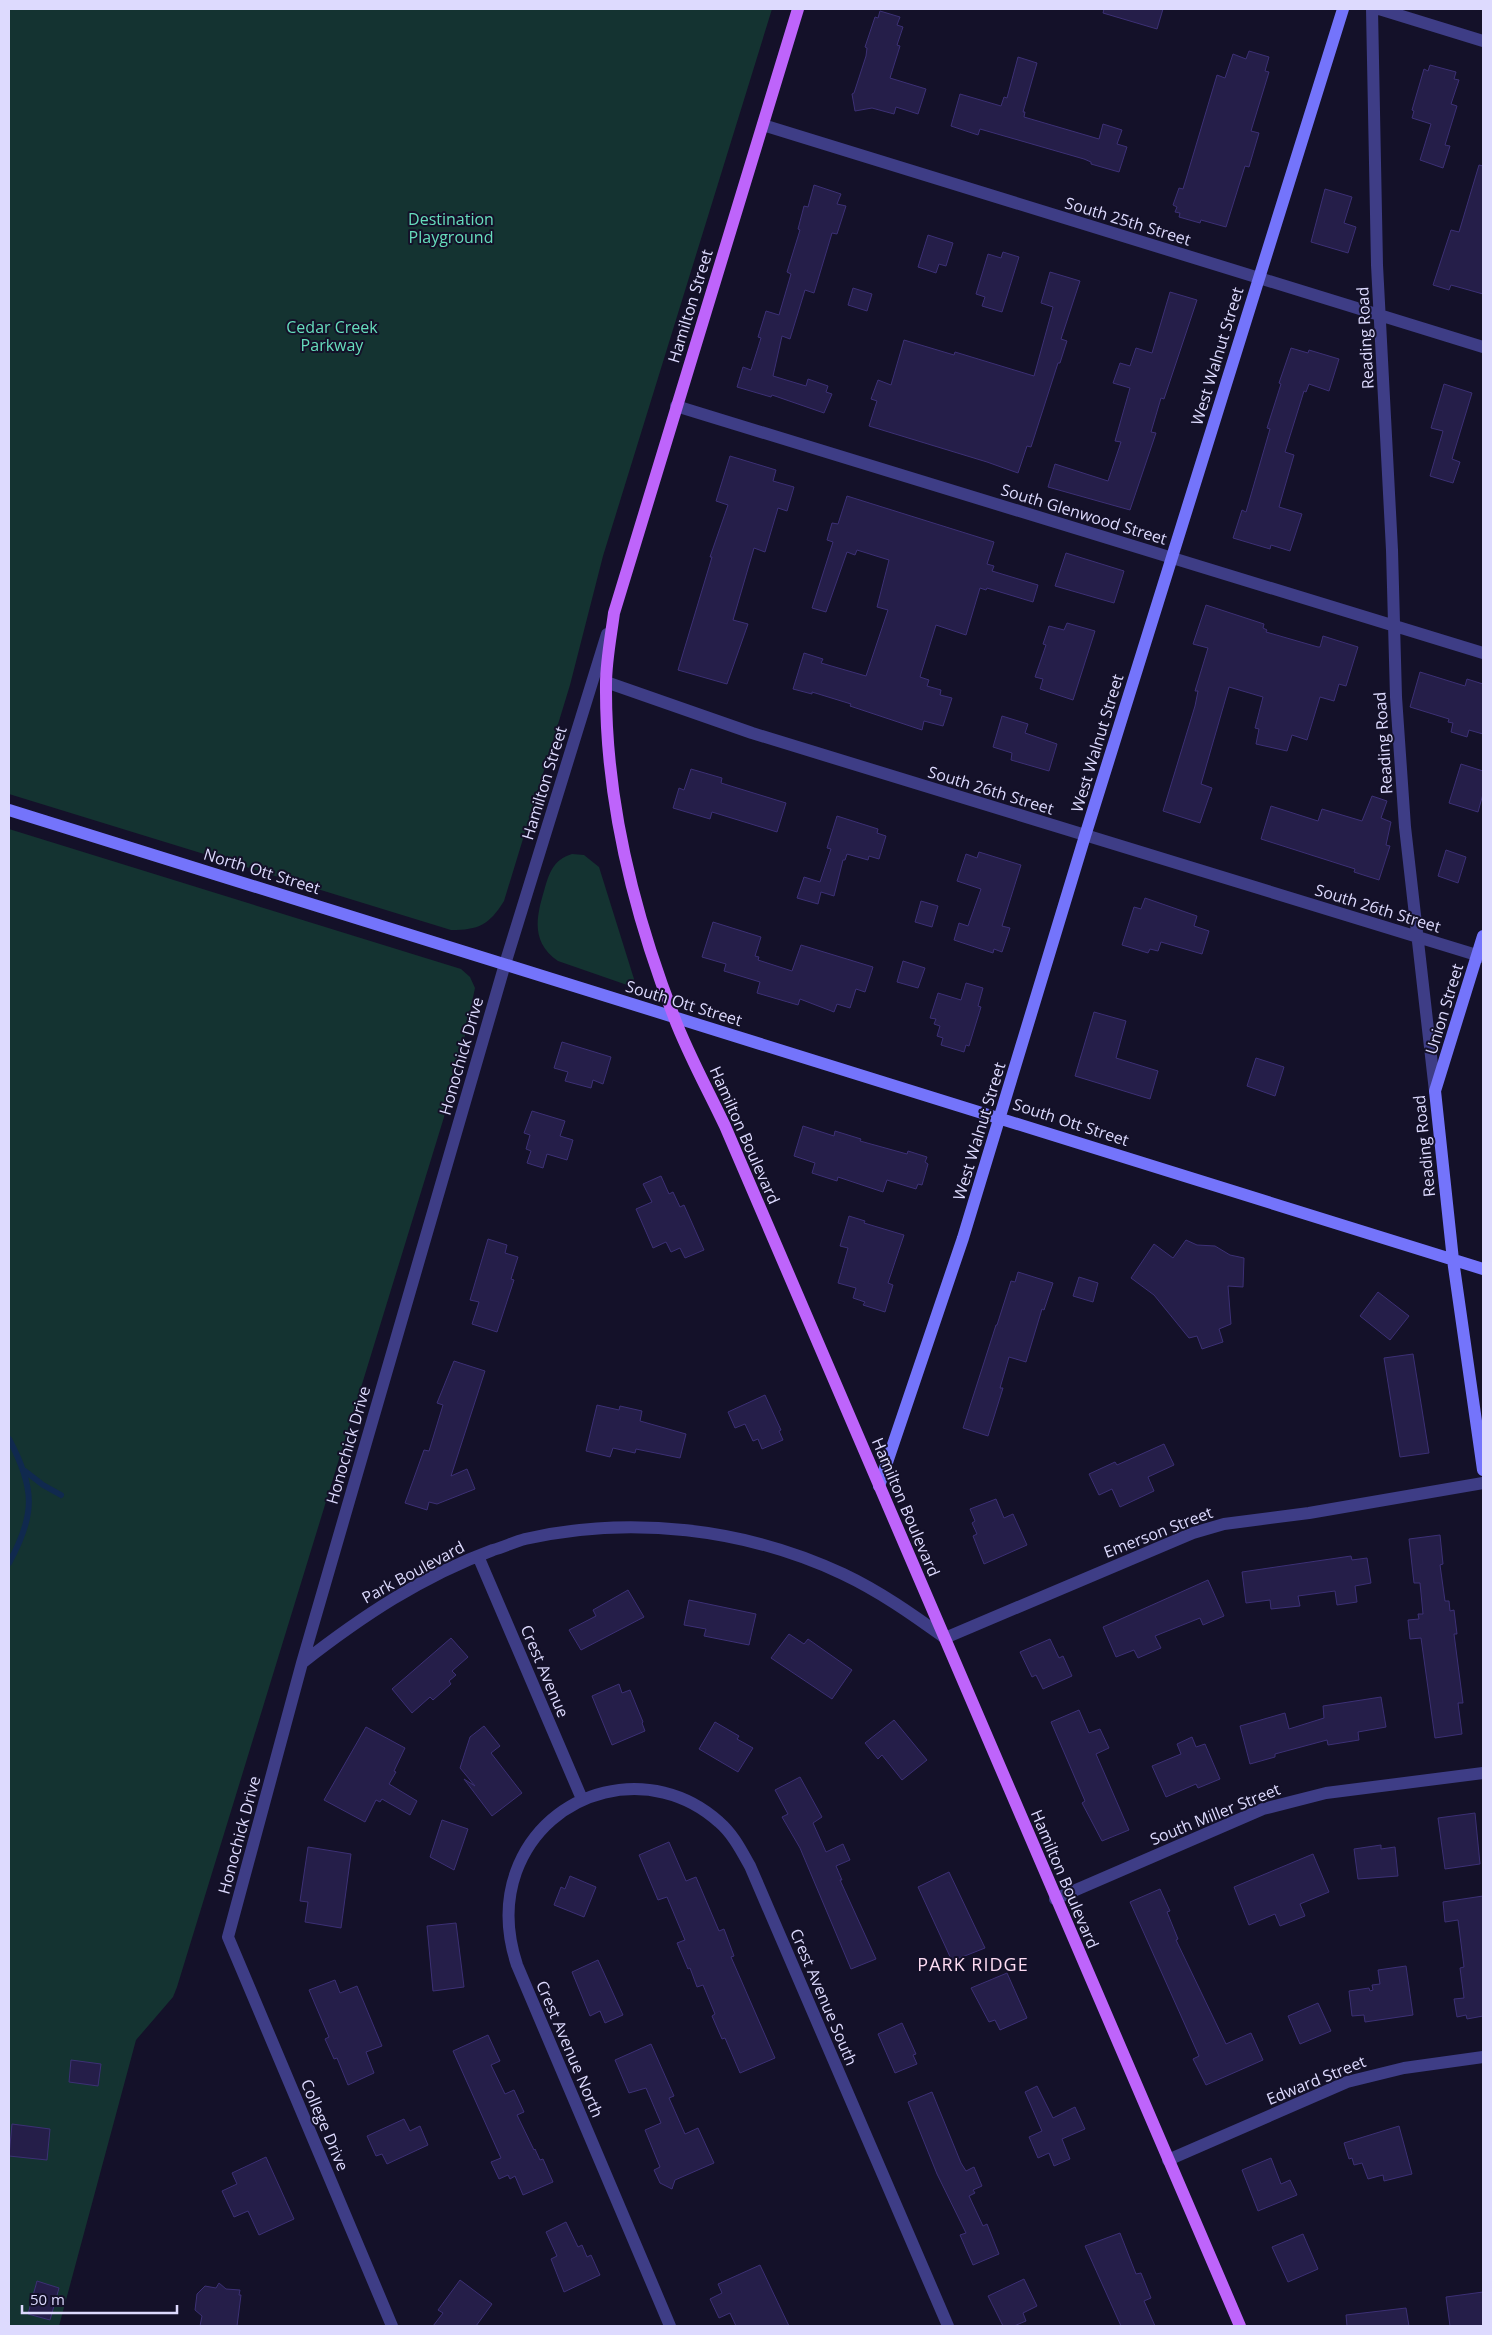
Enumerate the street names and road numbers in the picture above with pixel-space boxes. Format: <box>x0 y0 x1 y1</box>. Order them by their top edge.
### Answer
street label: South 25th Street <box>1062 191 1194 251</box>
street label: Hamilton Street <box>662 246 718 365</box>
street label: West Walnut Street <box>1186 284 1249 428</box>
street label: Reading Road <box>1351 286 1379 390</box>
street label: South Glenwood Street <box>998 478 1170 550</box>
street label: West Walnut Street <box>1066 671 1129 815</box>
street label: Reading Road <box>1368 691 1398 795</box>
street label: Hamilton Street <box>516 723 572 842</box>
street label: South 26th Street <box>925 760 1057 820</box>
street label: North Ott Street <box>201 843 323 899</box>
street label: South 26th Street <box>1312 878 1444 938</box>
street label: Union Street <box>1420 961 1468 1057</box>
street label: South Ott Street <box>623 975 745 1031</box>
street label: Honochick Drive <box>434 994 488 1118</box>
street label: West Walnut Street <box>948 1059 1011 1203</box>
street label: Hamilton Boulevard <box>705 1063 785 1207</box>
street label: South Ott Street <box>1010 1093 1132 1151</box>
street label: Reading Road <box>1408 1094 1440 1198</box>
street label: Honochick Drive <box>321 1383 375 1507</box>
street label: Hamilton Boulevard <box>867 1434 945 1580</box>
street label: Emerson Street <box>1100 1501 1216 1563</box>
street label: Park Boulevard <box>358 1536 468 1608</box>
street label: Crest Avenue <box>516 1621 574 1721</box>
street label: Honochick Drive <box>213 1773 265 1897</box>
street label: South Miller Street <box>1147 1778 1284 1850</box>
street label: Hamilton Boulevard <box>1026 1806 1104 1952</box>
street label: Crest Avenue South <box>785 1925 863 2069</box>
street label: Crest Avenue North <box>531 1977 609 2121</box>
street label: Edward Street <box>1263 2050 1369 2110</box>
street label: College Drive <box>296 2076 354 2174</box>

